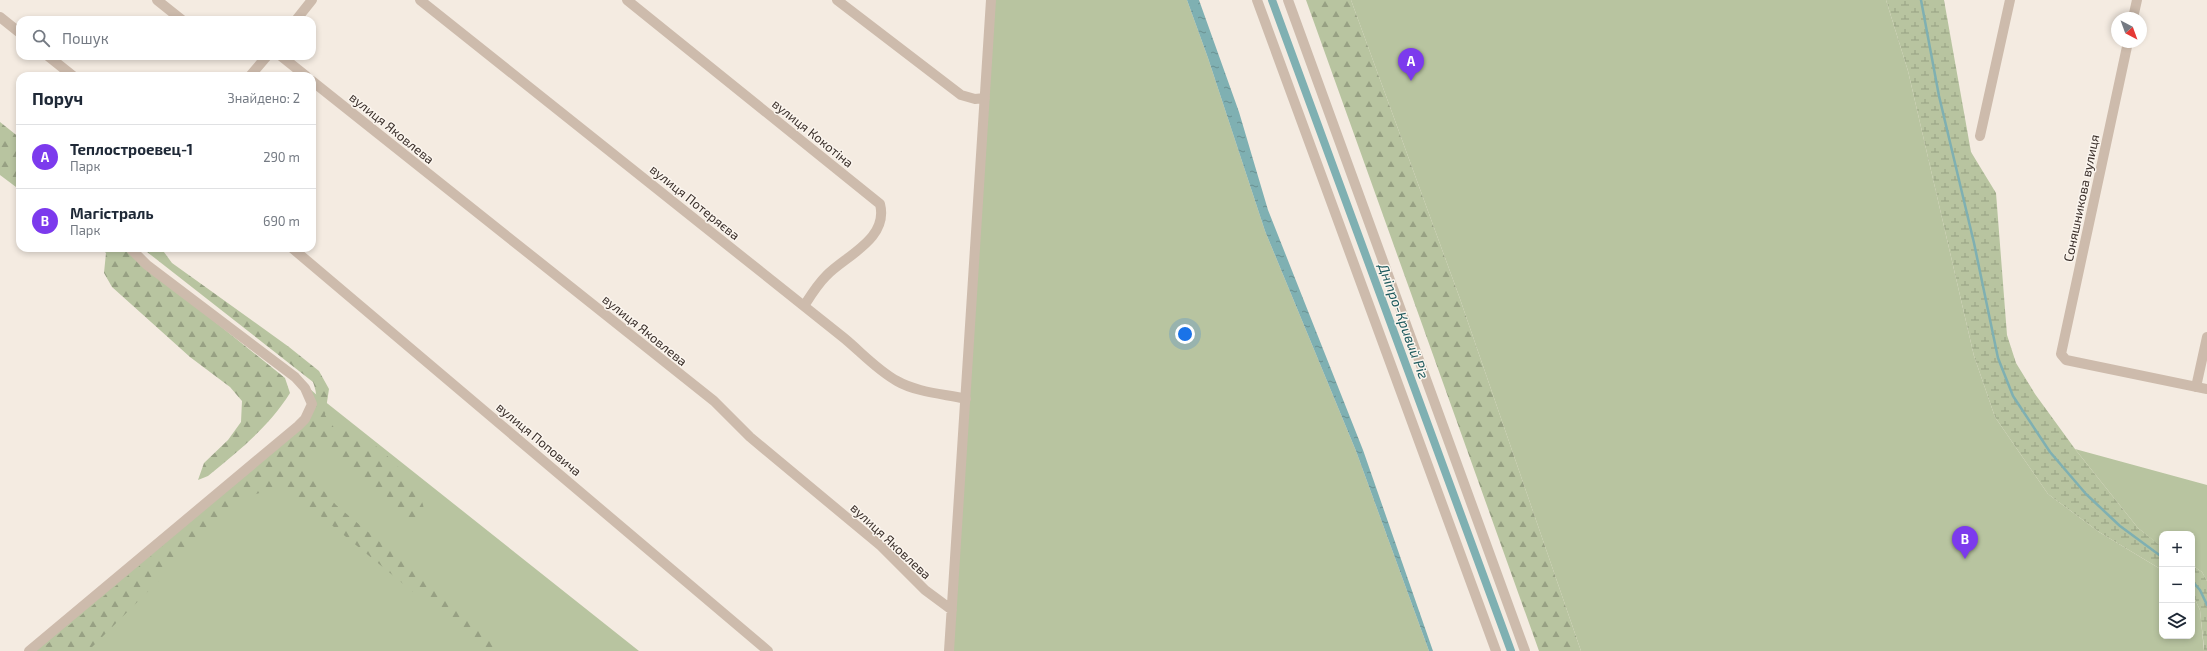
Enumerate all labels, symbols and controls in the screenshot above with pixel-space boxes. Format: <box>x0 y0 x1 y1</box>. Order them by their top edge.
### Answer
north arrow <box>2111 12 2147 48</box>
search box <box>16 16 316 60</box>
icon: search <box>30 27 52 49</box>
text: Пошук <box>62 29 109 47</box>
pin: A <box>1398 48 1424 81</box>
text: Поруч <box>32 88 83 108</box>
street label: вулиця Яковлева <box>346 89 438 167</box>
text: Знайдено: 2 <box>228 90 300 106</box>
street label: вулиця Кокотіна <box>769 95 857 171</box>
street label: Соняшникова вулиця <box>2060 133 2102 263</box>
text: Теплостроевец-1 <box>70 140 193 158</box>
text: A <box>41 149 49 165</box>
text: 290 m <box>263 149 300 165</box>
text: Парк <box>70 158 100 174</box>
street label: вулиця Потеряєва <box>647 161 743 243</box>
text: Магістраль <box>70 204 154 222</box>
text: B <box>41 213 49 229</box>
text: 690 m <box>263 213 300 229</box>
text: Парк <box>70 222 100 238</box>
water label: Дніпро-Кривий Ріг <box>1375 260 1433 381</box>
street label: вулиця Яковлева <box>599 291 691 369</box>
your location <box>1175 324 1195 344</box>
street label: вулиця Поповича <box>493 399 585 479</box>
street label: вулиця Яковлева <box>847 500 935 582</box>
pin: B <box>1952 526 1978 559</box>
map controls <box>2159 531 2195 639</box>
button: + <box>2159 531 2195 567</box>
button: − <box>2159 567 2195 603</box>
button: layers <box>2159 603 2195 639</box>

